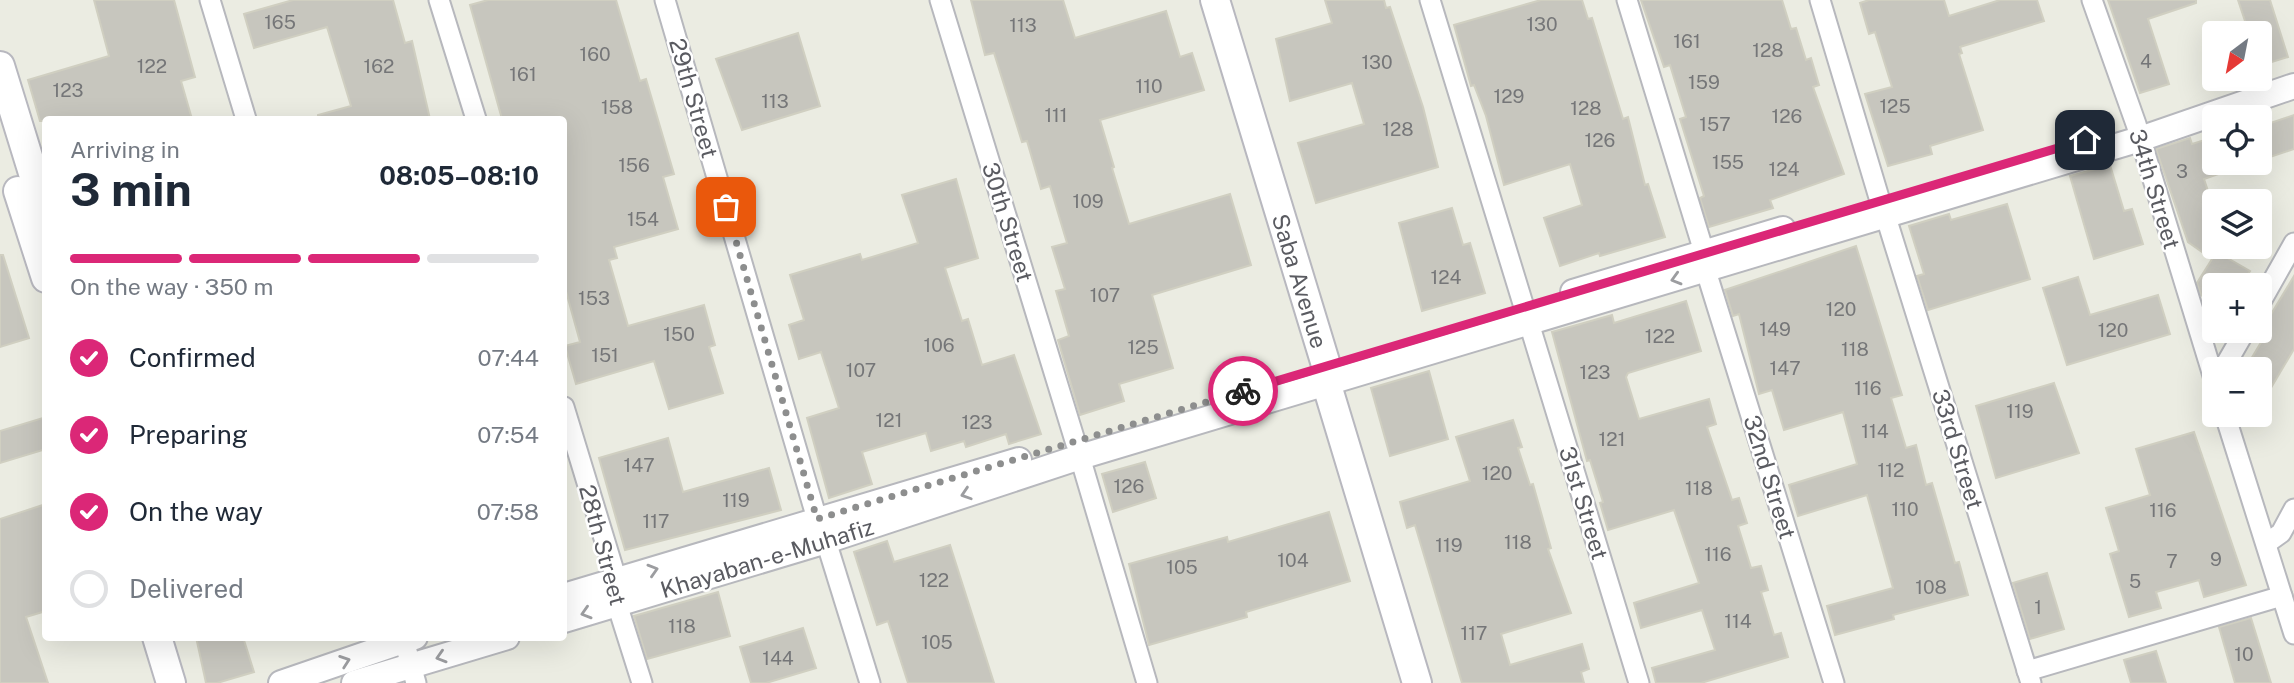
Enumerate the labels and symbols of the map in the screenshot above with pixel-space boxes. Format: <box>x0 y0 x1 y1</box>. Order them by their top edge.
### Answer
house number: 165 <box>264 11 296 33</box>
house number: 130 <box>1526 13 1558 35</box>
house number: 113 <box>1009 14 1037 36</box>
north arrow <box>2202 21 2272 91</box>
house number: 161 <box>1673 30 1701 52</box>
street label: 29th Street <box>664 35 724 161</box>
house number: 128 <box>1752 39 1784 61</box>
house number: 160 <box>579 43 611 65</box>
house number: 4 <box>2140 50 2152 72</box>
house number: 130 <box>1361 51 1393 73</box>
house number: 122 <box>137 55 167 77</box>
house number: 162 <box>364 55 394 77</box>
house number: 161 <box>509 63 537 85</box>
house number: 159 <box>1688 71 1720 93</box>
house number: 110 <box>1135 75 1163 97</box>
house number: 123 <box>52 79 84 101</box>
house number: 129 <box>1494 85 1524 107</box>
house number: 113 <box>761 90 789 112</box>
house number: 125 <box>1879 95 1911 117</box>
house number: 158 <box>601 96 633 118</box>
house number: 128 <box>1570 97 1602 119</box>
house number: 111 <box>1044 104 1068 126</box>
house number: 126 <box>1772 105 1802 127</box>
pin <box>2055 110 2115 170</box>
house number: 157 <box>1699 113 1731 135</box>
house number: 128 <box>1382 118 1414 140</box>
street label: 34th Street <box>2124 126 2186 252</box>
house number: 126 <box>1585 129 1615 151</box>
house number: 155 <box>1712 151 1744 173</box>
house number: 156 <box>618 154 650 176</box>
house number: 124 <box>1769 158 1800 180</box>
street label: 30th Street <box>977 159 1039 285</box>
house number: 3 <box>2176 160 2188 182</box>
pin <box>696 177 756 237</box>
house number: 109 <box>1072 190 1104 212</box>
house number: 154 <box>627 208 659 230</box>
street label: Saba Avenue <box>1267 211 1333 351</box>
house number: 124 <box>1431 266 1462 288</box>
one-way arrow <box>1671 271 1683 286</box>
house number: 107 <box>1090 284 1120 306</box>
house number: 153 <box>578 287 610 309</box>
house number: 120 <box>1826 298 1856 320</box>
house number: 149 <box>1759 318 1791 340</box>
house number: 120 <box>2098 319 2128 341</box>
house number: 150 <box>663 323 695 345</box>
house number: 122 <box>1645 325 1675 347</box>
house number: 106 <box>923 334 955 356</box>
house number: 125 <box>1127 336 1159 358</box>
house number: 118 <box>1841 338 1869 360</box>
house number: 151 <box>591 344 619 366</box>
courier <box>1208 356 1278 426</box>
house number: 147 <box>1769 357 1801 379</box>
house number: 107 <box>846 359 876 381</box>
house number: 123 <box>1579 361 1611 383</box>
house number: 116 <box>1854 377 1882 399</box>
street label: 33rd Street <box>1927 386 1989 512</box>
house number: 119 <box>2006 400 2034 422</box>
house number: 121 <box>876 409 902 431</box>
house number: 123 <box>961 411 993 433</box>
street label: 32nd Street <box>1738 412 1802 542</box>
house number: 114 <box>1861 420 1889 442</box>
house number: 121 <box>1599 428 1625 450</box>
street label: 31st Street <box>1554 443 1614 563</box>
house number: 147 <box>623 454 655 476</box>
house number: 112 <box>1878 459 1904 481</box>
house number: 120 <box>1482 462 1512 484</box>
house number: 126 <box>1114 475 1144 497</box>
house number: 118 <box>1685 477 1713 499</box>
street label: 28th Street <box>574 482 632 608</box>
one-way arrow <box>961 486 973 501</box>
house number: 119 <box>722 489 750 511</box>
house number: 110 <box>1891 498 1919 520</box>
house number: 116 <box>2149 499 2177 521</box>
house number: 117 <box>643 510 669 532</box>
street label: Khayaban-e-Muhafiz <box>657 513 877 603</box>
house number: 118 <box>1504 531 1532 553</box>
house number: 119 <box>1435 534 1463 556</box>
house number: 116 <box>1704 543 1732 565</box>
house number: 9 <box>2210 548 2222 570</box>
house number: 104 <box>1277 549 1309 571</box>
house number: 7 <box>2166 550 2178 572</box>
house number: 105 <box>1166 556 1198 578</box>
one-way arrow <box>646 564 658 579</box>
house number: 122 <box>919 569 949 591</box>
house number: 5 <box>2129 570 2141 592</box>
house number: 108 <box>1915 576 1947 598</box>
house number: 1 <box>2034 596 2042 618</box>
one-way arrow <box>580 605 592 620</box>
house number: 114 <box>1724 610 1752 632</box>
house number: 118 <box>668 615 696 637</box>
house number: 117 <box>1461 622 1487 644</box>
house number: 105 <box>921 631 953 653</box>
house number: 10 <box>2234 643 2254 665</box>
house number: 144 <box>762 647 794 669</box>
one-way arrow <box>436 648 448 663</box>
one-way arrow <box>339 655 351 669</box>

